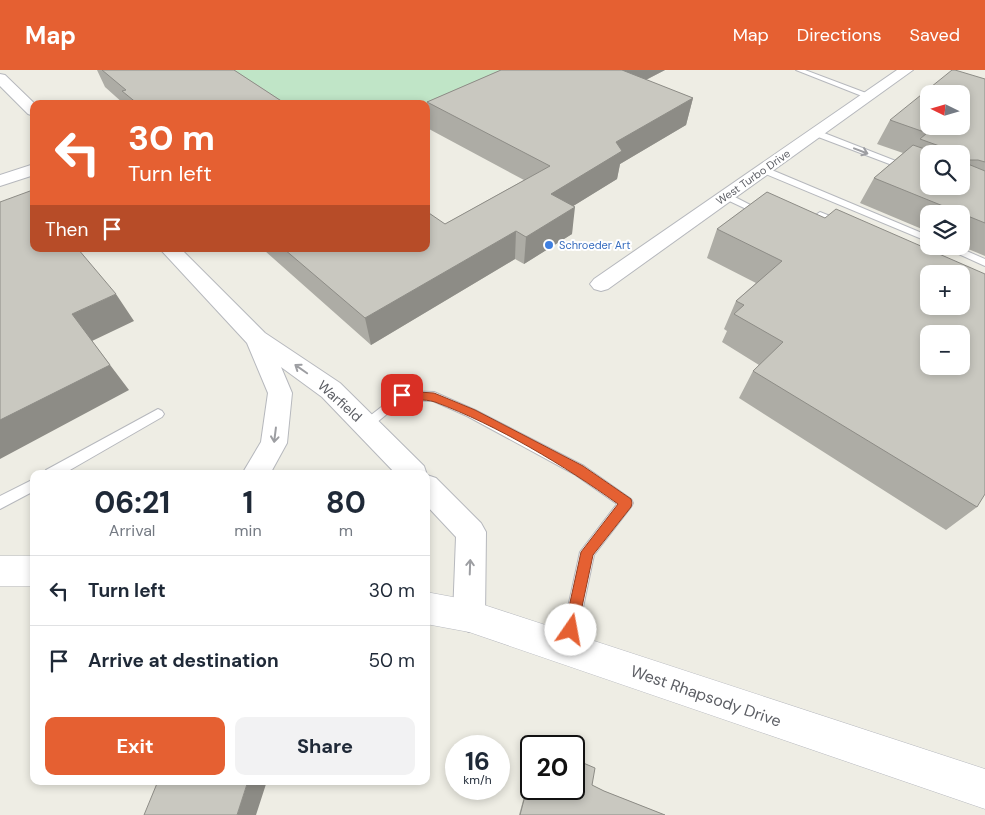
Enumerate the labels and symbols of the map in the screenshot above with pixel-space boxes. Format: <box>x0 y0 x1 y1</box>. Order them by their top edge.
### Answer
north arrow <box>920 85 970 135</box>
street label: West Turbo Drive <box>713 146 793 208</box>
one-way arrow <box>853 147 868 156</box>
place label: Schroeder Art <box>559 238 630 252</box>
marker: Schroeder Art <box>543 239 555 251</box>
one-way arrow <box>295 364 309 374</box>
pin <box>381 374 423 416</box>
street label: Warfield <box>314 376 366 426</box>
one-way arrow <box>270 427 280 443</box>
one-way arrow <box>466 560 475 576</box>
position arrow <box>544 603 596 655</box>
street label: West Rhapsody Drive <box>628 660 784 732</box>
speed limit sign: 20 <box>520 735 585 800</box>

